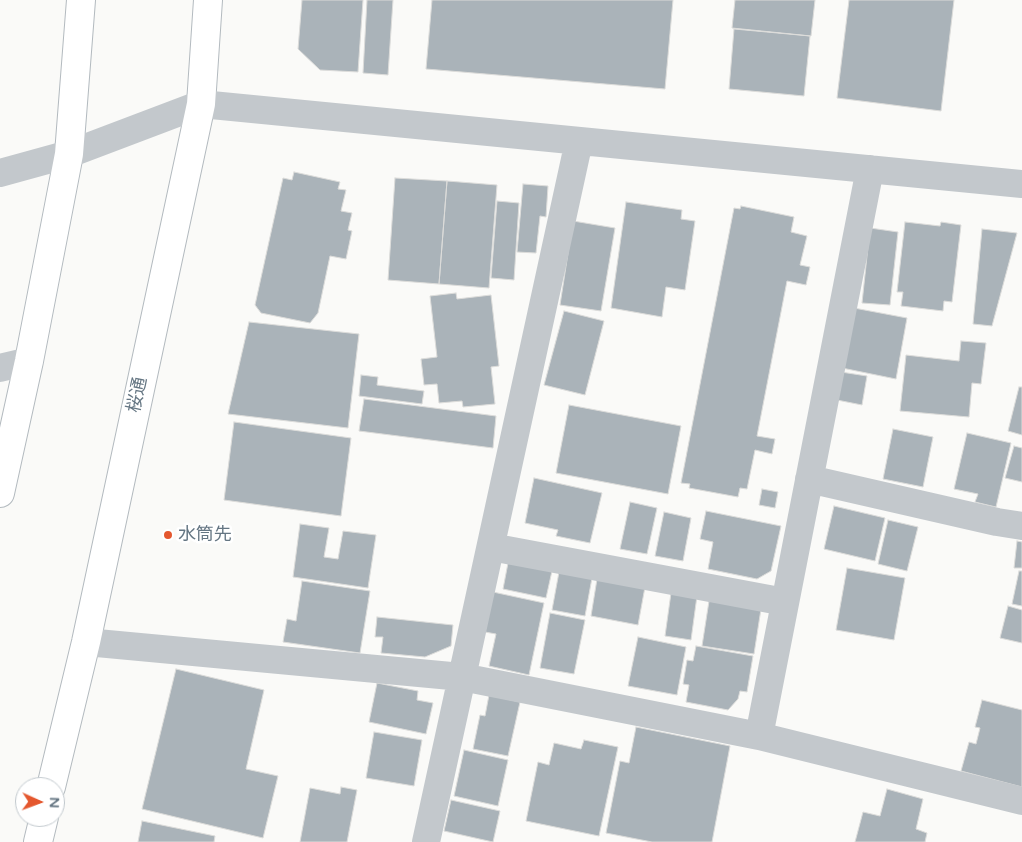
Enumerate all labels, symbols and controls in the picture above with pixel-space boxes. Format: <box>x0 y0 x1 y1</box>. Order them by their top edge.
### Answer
street label: 桜通 <box>124 375 152 415</box>
place label: 水筒先 <box>178 524 232 546</box>
marker: 水筒先 <box>162 529 174 541</box>
north arrow <box>15 777 65 827</box>
text: N <box>46 797 63 808</box>

